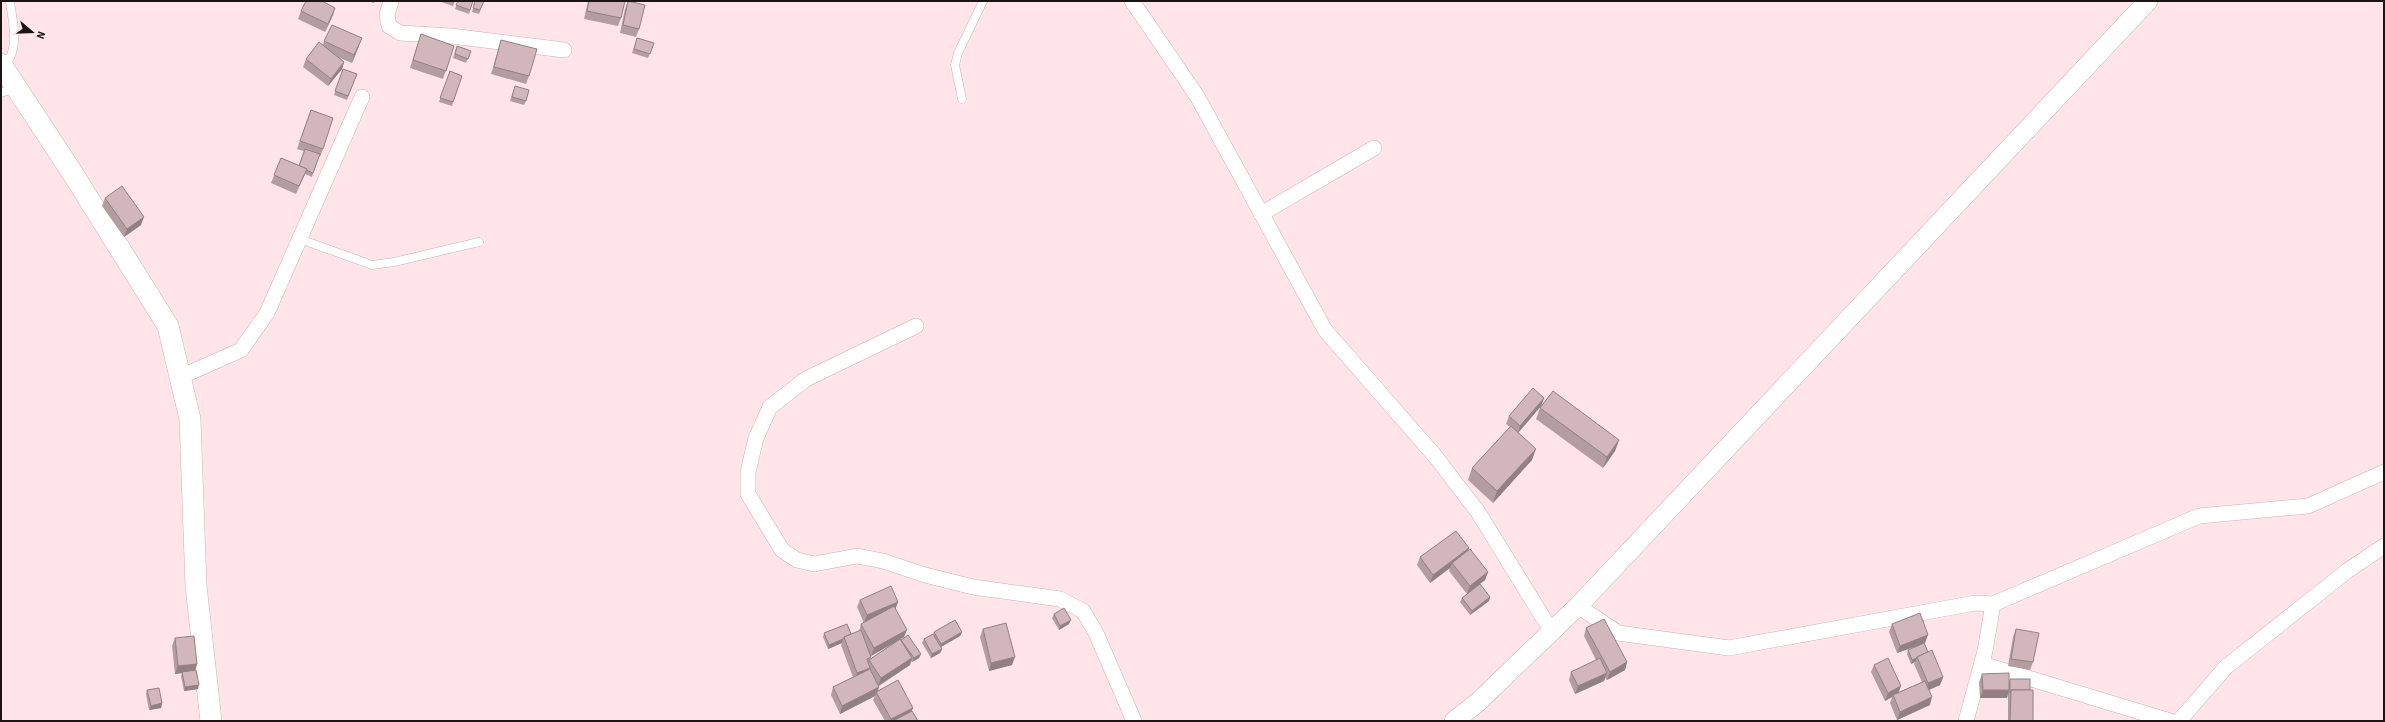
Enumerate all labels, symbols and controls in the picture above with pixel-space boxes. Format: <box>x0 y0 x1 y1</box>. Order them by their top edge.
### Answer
north arrow <box>12 12 52 52</box>
text: N <box>33 29 49 41</box>

